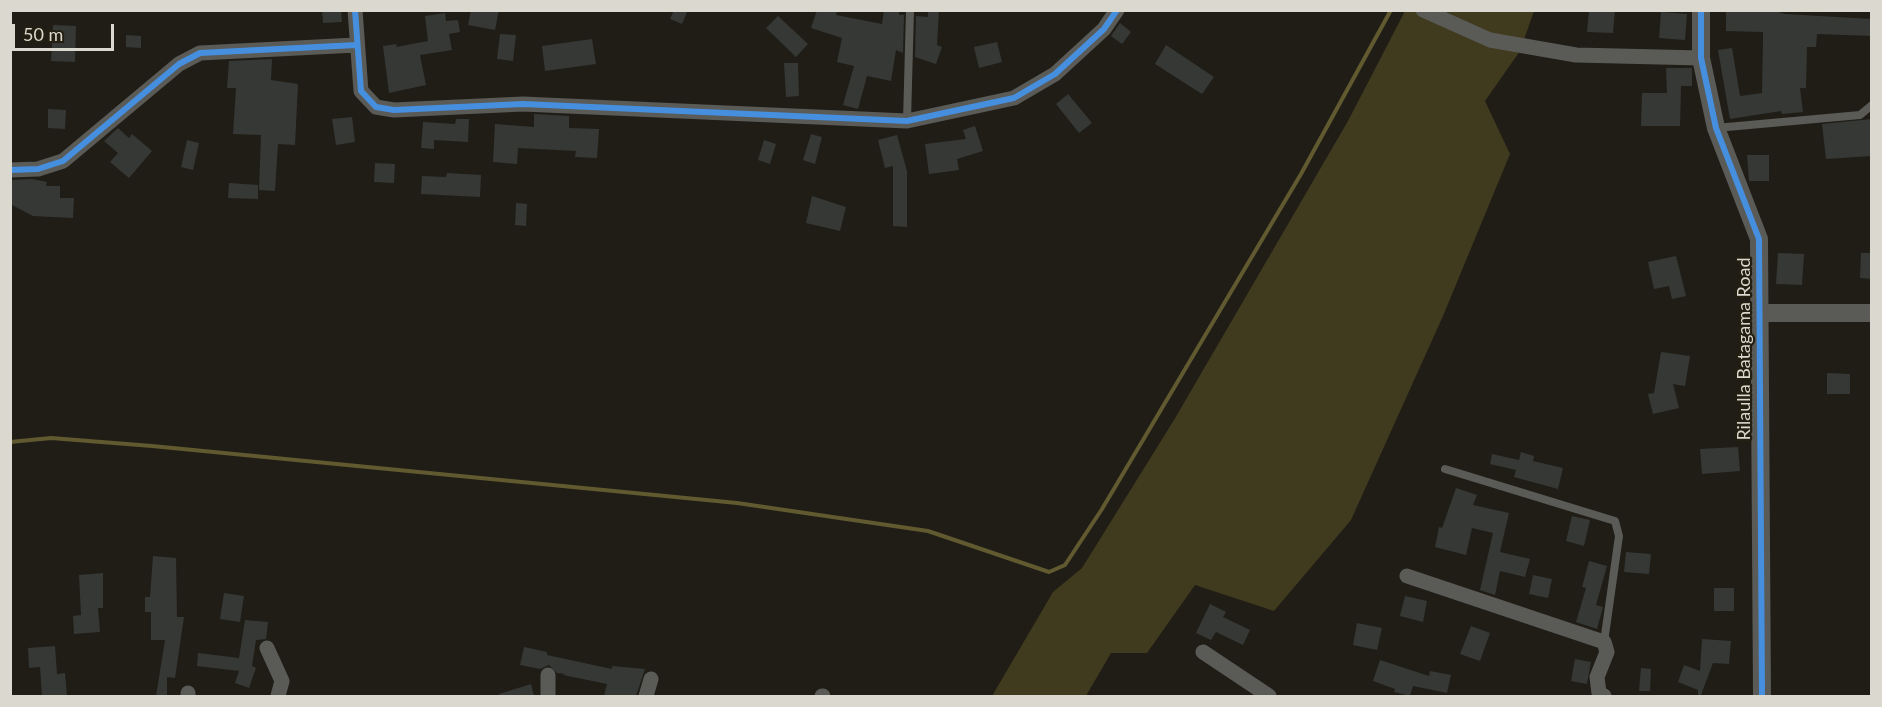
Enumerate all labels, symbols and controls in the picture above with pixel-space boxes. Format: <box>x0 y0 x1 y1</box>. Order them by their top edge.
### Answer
scale bar <box>15 12 117 50</box>
text: 50 m <box>23 23 63 45</box>
street label: Rilaulla Batagama Road <box>1733 257 1755 441</box>

